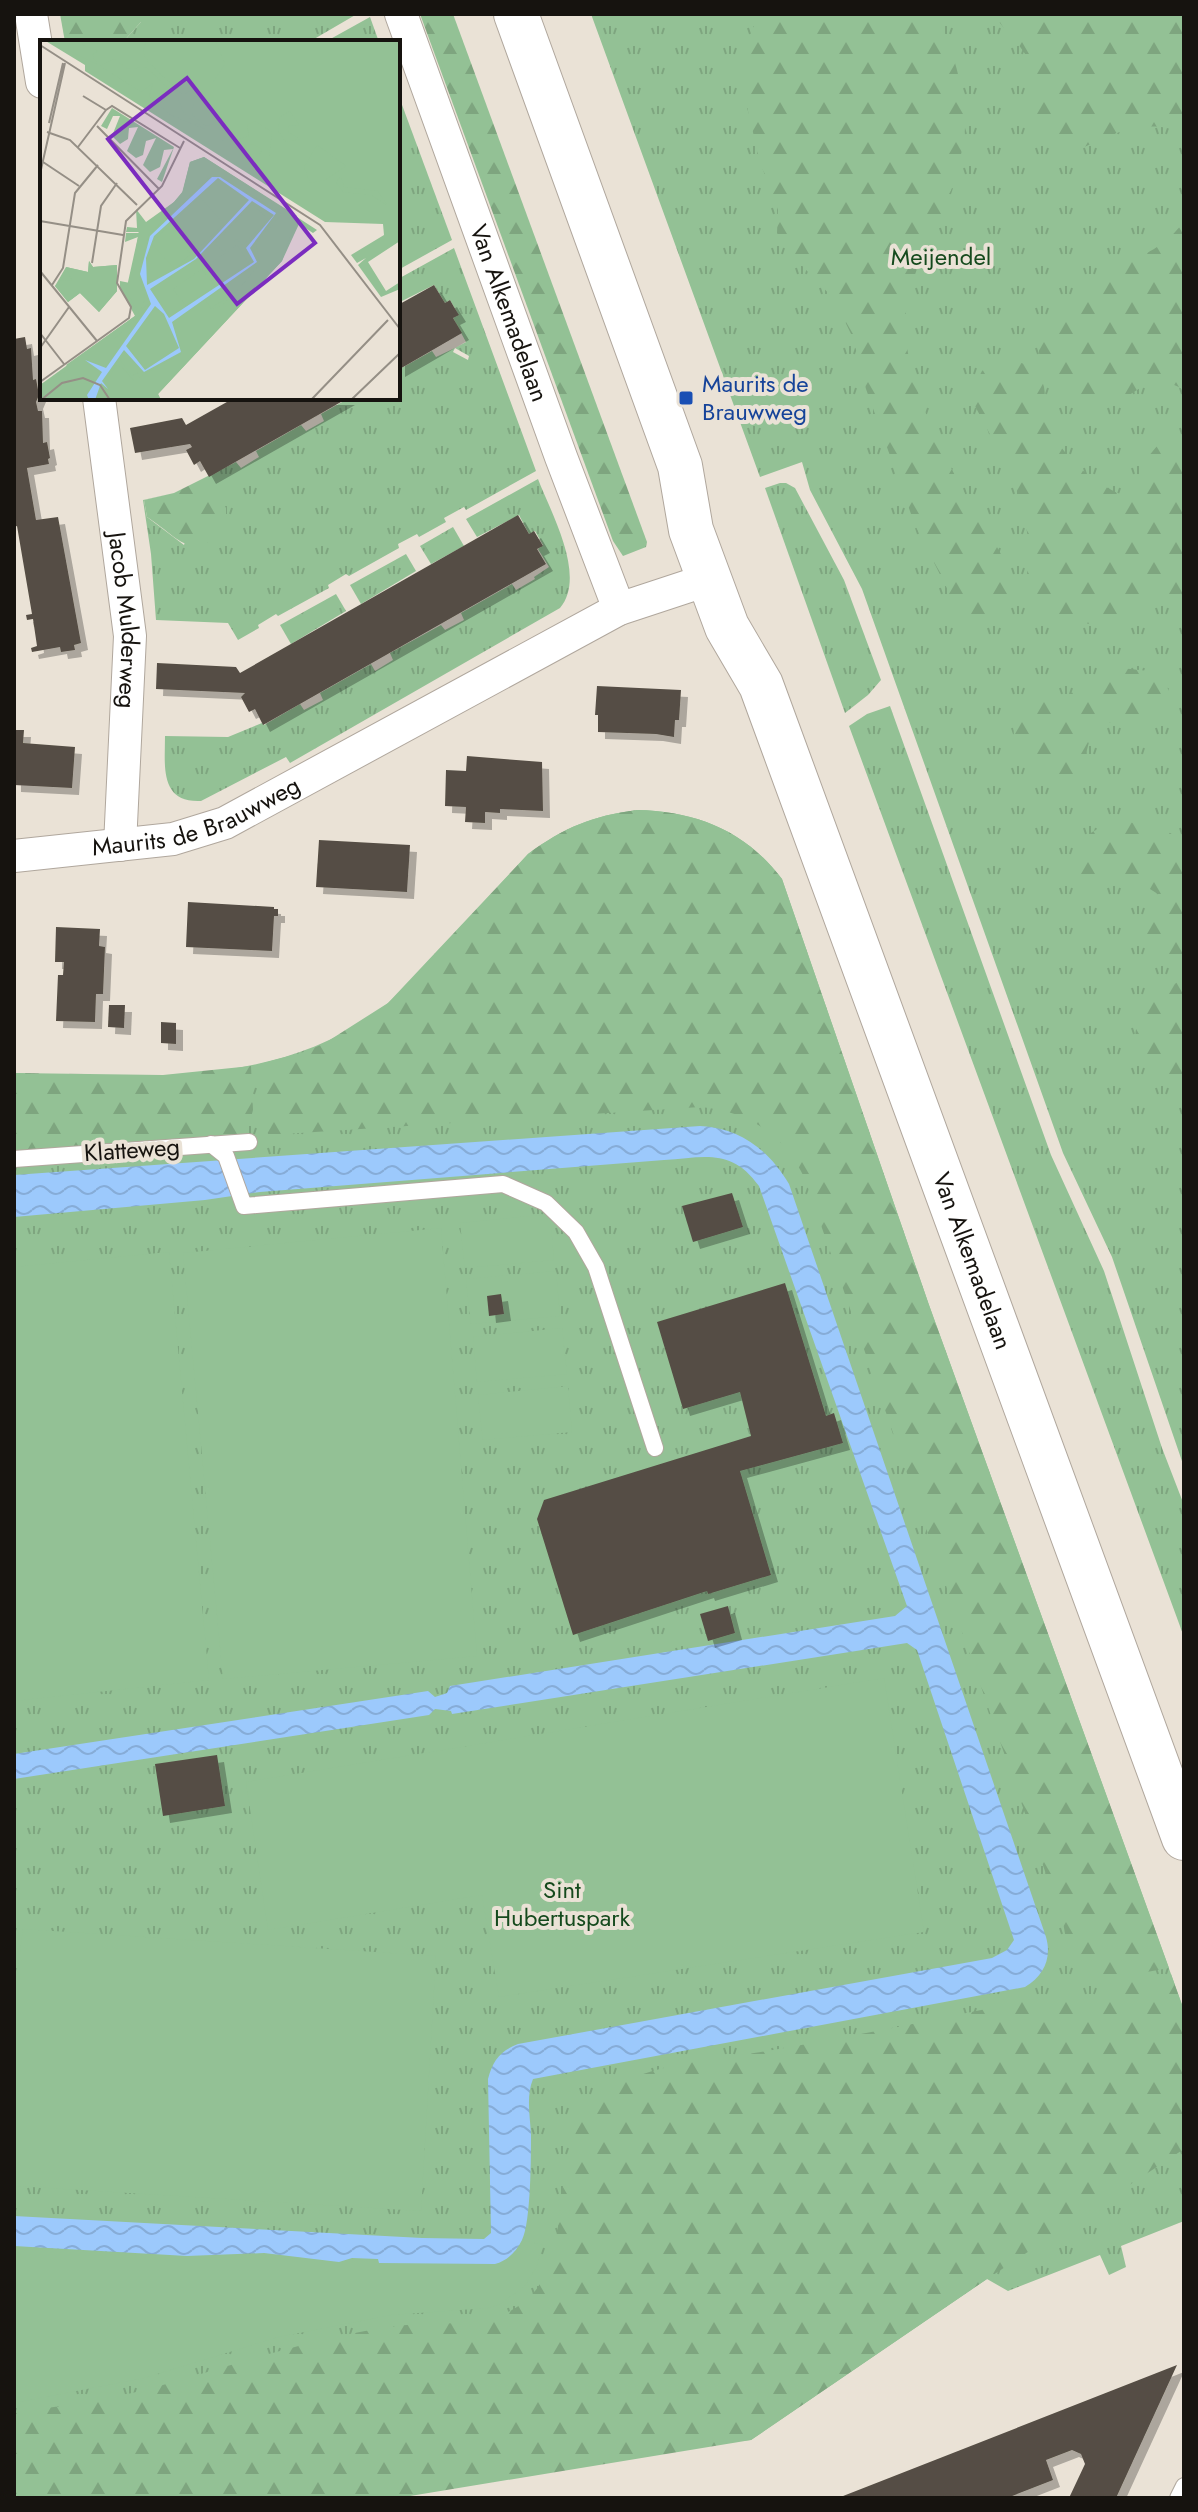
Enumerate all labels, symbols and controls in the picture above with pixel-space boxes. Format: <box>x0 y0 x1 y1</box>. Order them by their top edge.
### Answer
inset map <box>40 40 400 400</box>
street label: Van Alkemadelaan <box>461 219 558 406</box>
park label: Meijendel <box>891 239 991 274</box>
place label: Maurits de Brauwweg <box>702 366 809 429</box>
marker: Maurits de Brauwweg <box>677 389 695 407</box>
street label: Jacob Mulderweg <box>99 527 148 709</box>
street label: Maurits de Brauwweg <box>90 768 306 865</box>
street label: Klatteweg <box>83 1129 181 1170</box>
street label: Van Alkemadelaan <box>924 1167 1021 1354</box>
park label: Sint Hubertuspark <box>494 1872 630 1935</box>

